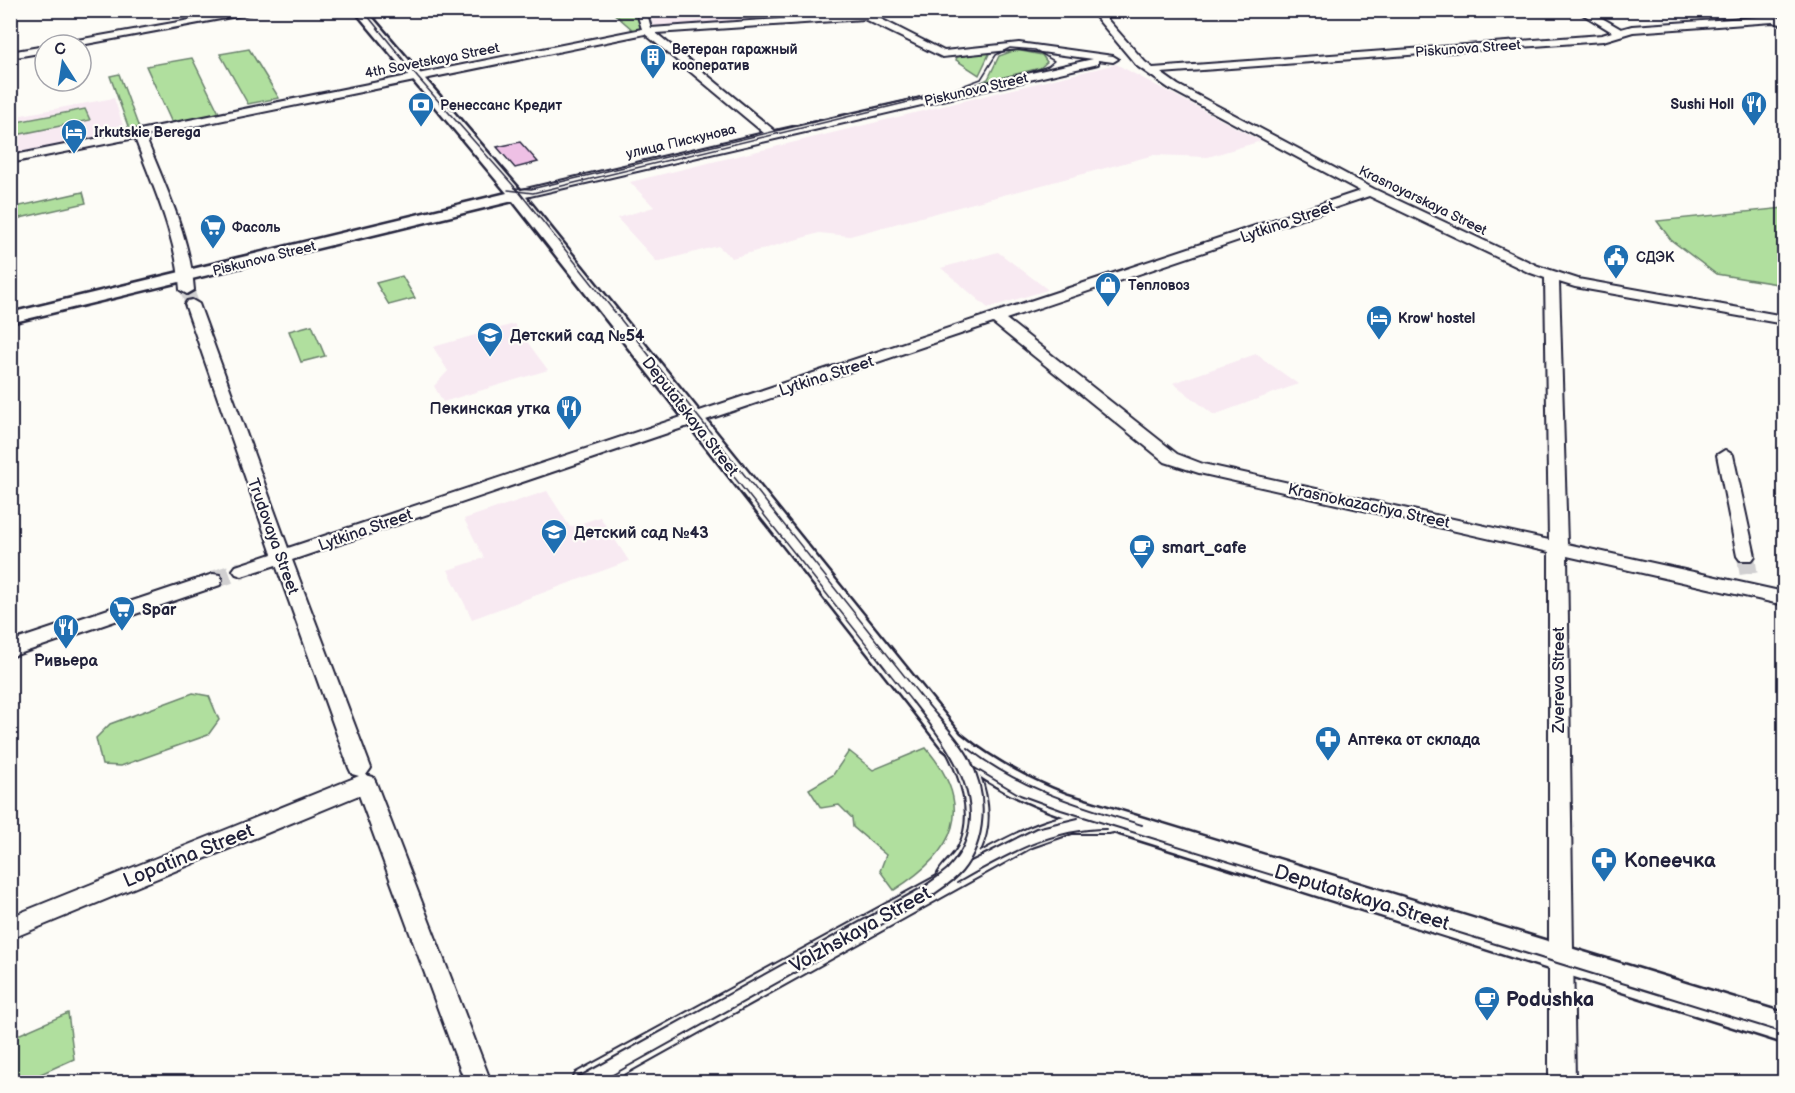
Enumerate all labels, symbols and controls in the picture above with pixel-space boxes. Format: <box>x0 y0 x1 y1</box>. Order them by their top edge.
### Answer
north arrow <box>33 33 93 93</box>
street label: Piskunova Street <box>1415 36 1522 61</box>
text: С <box>53 39 68 60</box>
street label: 4th Sovetskaya Street <box>363 39 502 82</box>
place label: Ветеран гаражный кооператив <box>672 41 798 74</box>
building icon: Ветеран гаражный кооператив <box>638 42 668 80</box>
street label: Piskunova Street <box>923 69 1030 110</box>
restaurant icon: Sushi Holl <box>1739 89 1769 127</box>
bank icon: Ренессанс Кредит <box>406 90 436 128</box>
place label: Sushi Holl <box>1671 96 1734 113</box>
place label: Ренессанс Кредит <box>440 97 562 114</box>
hotel icon: Irkutskie Berega <box>59 117 89 155</box>
street label: улица Пискунова <box>624 120 738 162</box>
place label: Irkutskie Berega <box>94 124 201 141</box>
street label: Krasnoyarskaya Street <box>1356 162 1490 239</box>
street label: Lytkina Street <box>1238 197 1337 247</box>
supermarket icon: Фасоль <box>198 212 228 250</box>
place label: Фасоль <box>232 219 281 236</box>
street label: Piskunova Street <box>211 237 318 280</box>
public building icon: СДЭК <box>1601 242 1631 280</box>
place label: СДЭК <box>1636 249 1675 266</box>
shop icon: Тепловоз <box>1093 270 1123 308</box>
place label: Тепловоз <box>1128 277 1190 294</box>
hotel icon: Krow' hostel <box>1364 303 1394 341</box>
place label: Krow' hostel <box>1398 310 1475 327</box>
school or university icon: Детский сад №54 <box>475 320 505 358</box>
place label: Детский сад №54 <box>510 327 645 346</box>
street label: Lytkina Street <box>777 352 876 401</box>
street label: Deputatskaya Street <box>638 354 742 480</box>
restaurant icon: Пекинская утка <box>554 393 584 431</box>
place label: Пекинская утка <box>430 400 551 419</box>
street label: Trudovaya Street <box>243 476 302 597</box>
street label: Krasnokazachya Street <box>1286 480 1452 533</box>
street label: Lytkina Street <box>316 505 415 555</box>
school or university icon: Детский сад №43 <box>539 517 569 555</box>
place label: Детский сад №43 <box>574 524 709 543</box>
cafe icon: smart_cafe <box>1127 532 1157 570</box>
place label: smart_cafe <box>1162 539 1246 558</box>
supermarket icon: Spar <box>107 594 137 632</box>
place label: Spar <box>142 601 177 620</box>
restaurant icon: Ривьера <box>51 612 81 650</box>
street label: Zvereva Street <box>1550 627 1569 734</box>
place label: Ривьера <box>34 652 99 671</box>
pharmacy icon: Аптека от склада <box>1313 724 1343 762</box>
place label: Аптека от склада <box>1347 731 1481 750</box>
street label: Lopatina Street <box>120 819 257 893</box>
pharmacy icon: Копеечка <box>1589 845 1619 883</box>
place label: Копеечка <box>1624 849 1716 873</box>
street label: Deputatskaya Street <box>1271 860 1452 936</box>
street label: Volzhskaya Street <box>786 881 935 979</box>
cafe icon: Podushka <box>1472 984 1502 1022</box>
place label: Podushka <box>1506 988 1594 1012</box>

